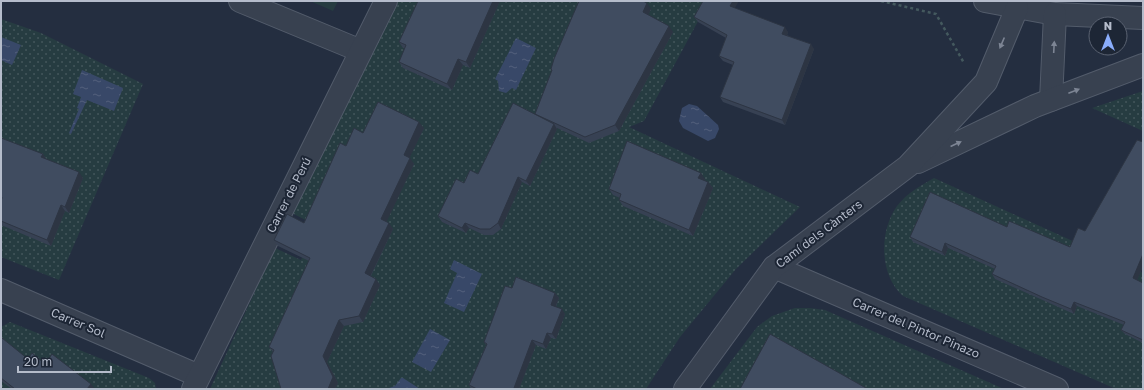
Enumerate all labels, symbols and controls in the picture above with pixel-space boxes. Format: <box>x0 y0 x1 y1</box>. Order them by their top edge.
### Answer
north arrow <box>1088 16 1128 56</box>
text: N <box>1104 19 1112 32</box>
one-way arrow <box>998 38 1004 50</box>
one-way arrow <box>1050 41 1057 53</box>
one-way arrow <box>1069 87 1081 93</box>
one-way arrow <box>950 141 961 147</box>
street label: Carrer de Perú <box>263 154 314 235</box>
street label: Camí dels Cànters <box>773 196 865 271</box>
street label: Carrer del Pintor Pinazo <box>850 294 982 361</box>
street label: Carrer Sol <box>49 304 108 341</box>
scale bar <box>18 348 111 374</box>
text: 20 m <box>24 354 52 369</box>

